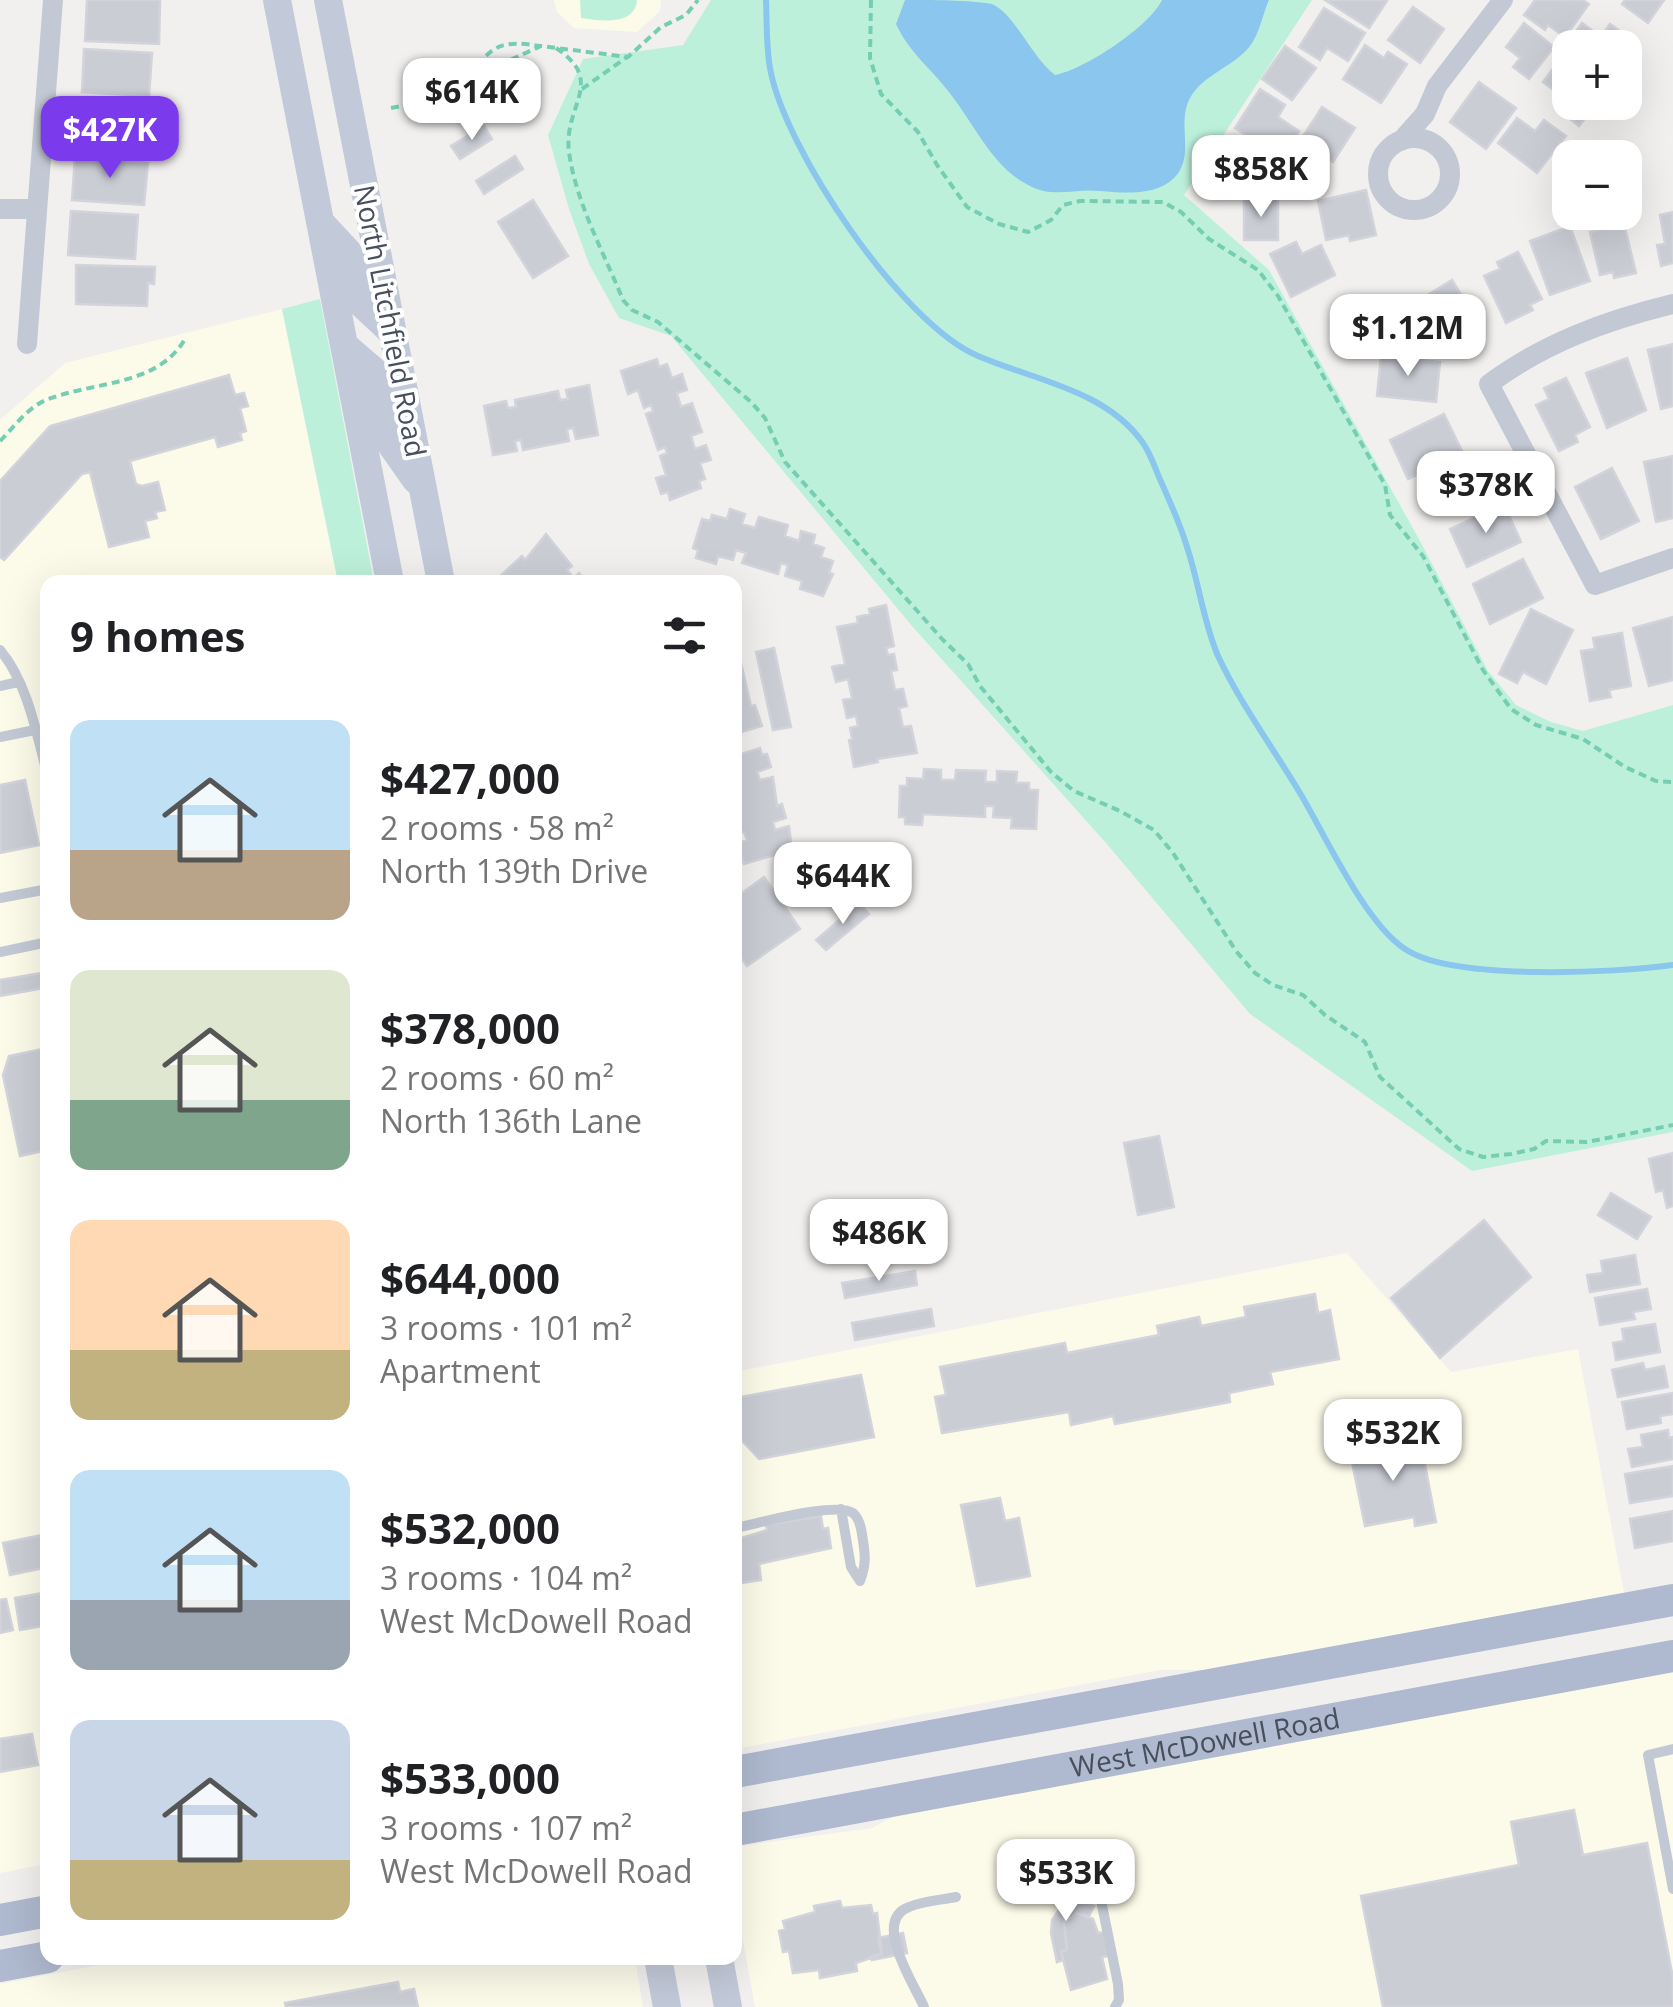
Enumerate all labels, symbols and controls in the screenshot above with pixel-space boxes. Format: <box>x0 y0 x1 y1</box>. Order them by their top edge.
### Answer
map controls <box>1552 30 1642 230</box>
button: + <box>1552 30 1642 120</box>
pin: $614K <box>402 58 542 143</box>
text: $614K <box>425 69 519 112</box>
pin: $427K <box>40 96 180 181</box>
text: $427K <box>63 107 157 150</box>
pin: $858K <box>1191 135 1331 220</box>
button: − <box>1552 140 1642 230</box>
text: $858K <box>1214 146 1308 189</box>
street label: North Litchfield Road <box>346 181 436 460</box>
pin: $1.12M <box>1327 294 1489 379</box>
text: $1.12M <box>1352 305 1464 348</box>
pin: $378K <box>1416 451 1556 536</box>
text: $378K <box>1439 462 1533 505</box>
text: 9 homes <box>70 607 245 664</box>
icon: filters <box>657 608 712 663</box>
text: $427,000 <box>380 749 560 806</box>
icon: home <box>150 760 270 880</box>
text: 2 rooms · 58 m² <box>380 806 614 849</box>
pin: $644K <box>773 842 913 927</box>
text: North 139th Drive <box>380 849 648 892</box>
text: $644K <box>796 853 890 896</box>
text: $378,000 <box>380 999 560 1056</box>
icon: home <box>150 1010 270 1130</box>
text: 2 rooms · 60 m² <box>380 1056 614 1099</box>
text: North 136th Lane <box>380 1099 642 1142</box>
pin: $486K <box>809 1199 949 1284</box>
text: $486K <box>832 1210 926 1253</box>
text: $644,000 <box>380 1249 560 1306</box>
icon: home <box>150 1260 270 1380</box>
text: 3 rooms · 101 m² <box>380 1306 632 1349</box>
text: Apartment <box>380 1349 541 1392</box>
pin: $532K <box>1323 1399 1463 1484</box>
text: $532K <box>1346 1410 1440 1453</box>
text: $532,000 <box>380 1499 560 1556</box>
icon: home <box>150 1510 270 1630</box>
text: 3 rooms · 104 m² <box>380 1556 632 1599</box>
text: West McDowell Road <box>380 1599 693 1642</box>
street label: West McDowell Road <box>1067 1698 1343 1785</box>
text: $533,000 <box>380 1749 560 1806</box>
icon: home <box>150 1760 270 1880</box>
text: 3 rooms · 107 m² <box>380 1806 632 1849</box>
pin: $533K <box>996 1839 1136 1924</box>
text: West McDowell Road <box>380 1849 693 1892</box>
text: $533K <box>1019 1850 1113 1893</box>

